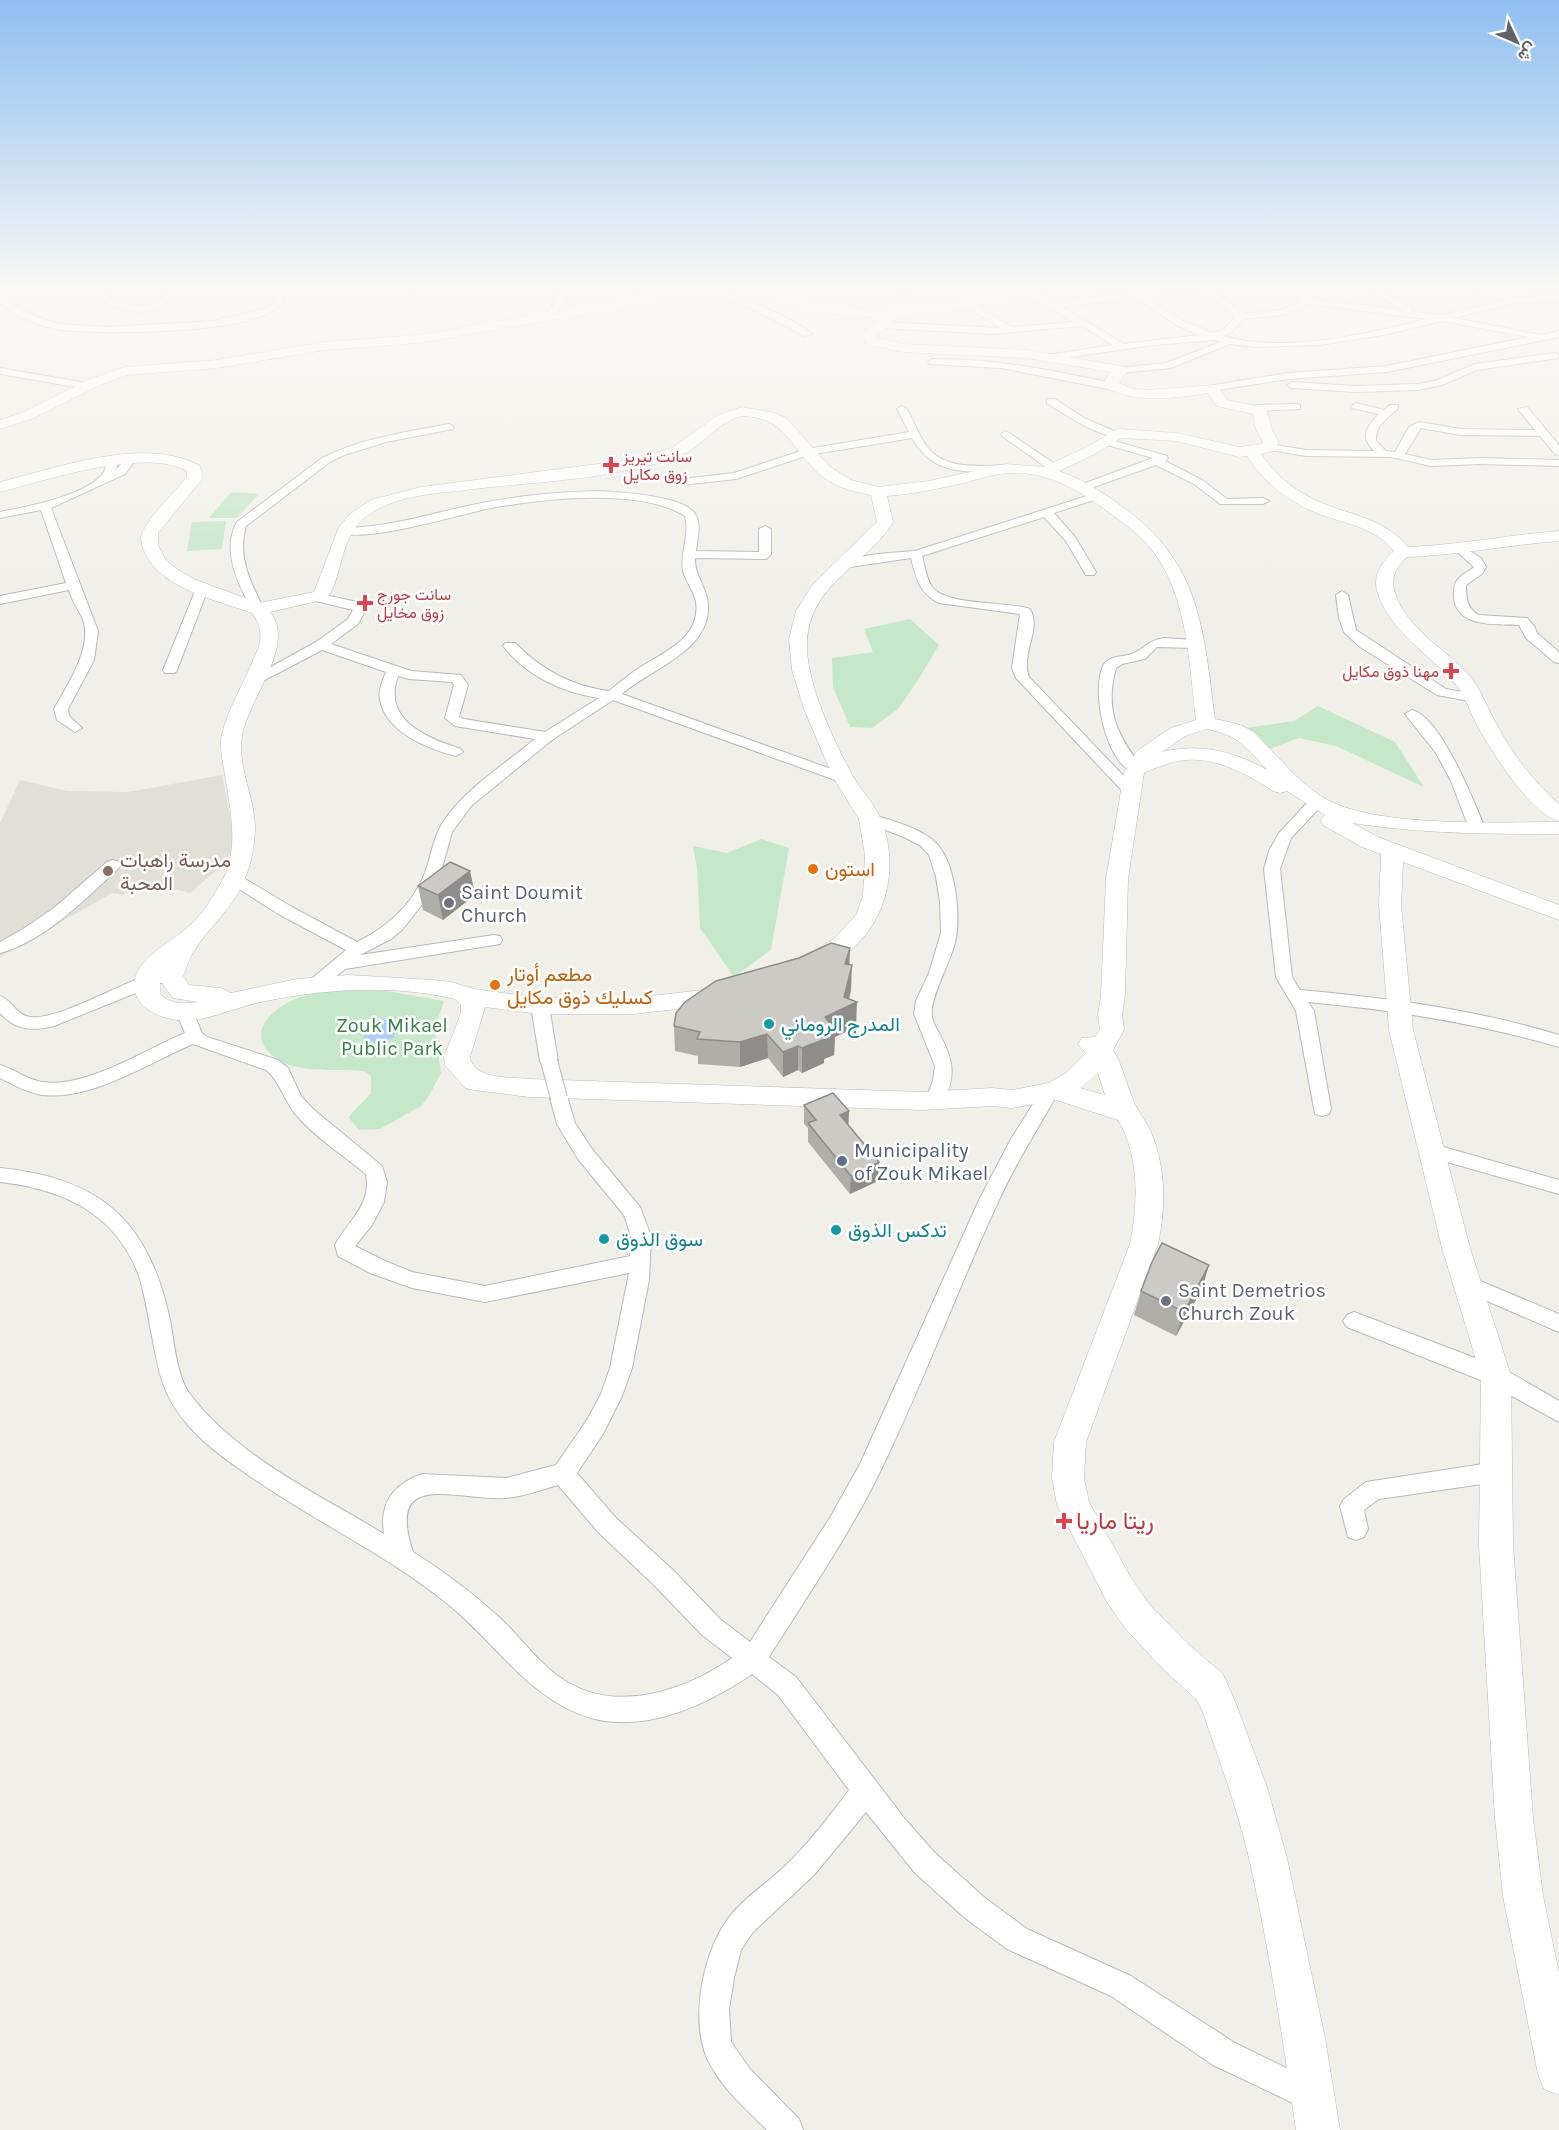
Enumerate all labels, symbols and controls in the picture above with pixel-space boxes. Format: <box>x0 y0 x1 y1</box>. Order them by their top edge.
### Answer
north arrow <box>1487 12 1547 72</box>
text: ش <box>1514 39 1541 66</box>
place label: سانت تيريز زوق مكايل <box>622 447 692 485</box>
marker: سانت تيريز زوق مكايل <box>604 458 618 472</box>
place label: سانت جورج زوق مخايل <box>377 585 451 623</box>
marker: سانت جورج زوق مخايل <box>358 596 372 610</box>
place label: مهنا ذوق مكايل <box>1342 662 1439 682</box>
marker: مهنا ذوق مكايل <box>1444 664 1458 678</box>
place label: مدرسة راهبات المحبة <box>120 849 231 895</box>
place label: استون <box>825 858 875 882</box>
marker: استون <box>806 862 820 876</box>
marker: مدرسة راهبات المحبة <box>101 864 115 878</box>
place label: Saint Doumit Church <box>461 881 583 927</box>
marker: Saint Doumit Church <box>442 896 456 910</box>
place label: مطعم أوتار كسليك ذوق مكايل <box>506 963 653 1010</box>
marker: مطعم أوتار كسليك ذوق مكايل <box>488 978 502 992</box>
place label: المدرج الروماني <box>781 1013 900 1041</box>
park label: Zouk Mikael Public Park <box>336 1014 448 1060</box>
marker: المدرج الروماني <box>762 1017 776 1031</box>
place label: Municipality of Zouk Mikael <box>854 1139 988 1185</box>
marker: Municipality of Zouk Mikael <box>835 1154 849 1168</box>
place label: تدكس الذوق <box>848 1219 947 1243</box>
marker: تدكس الذوق <box>829 1223 843 1237</box>
place label: سوق الذوق <box>616 1228 703 1252</box>
marker: سوق الذوق <box>597 1232 611 1246</box>
place label: Saint Demetrios Church Zouk <box>1178 1279 1326 1325</box>
marker: Saint Demetrios Church Zouk <box>1159 1294 1173 1308</box>
place label: ريتا ماريا <box>1076 1507 1154 1536</box>
marker: ريتا ماريا <box>1057 1514 1071 1528</box>

